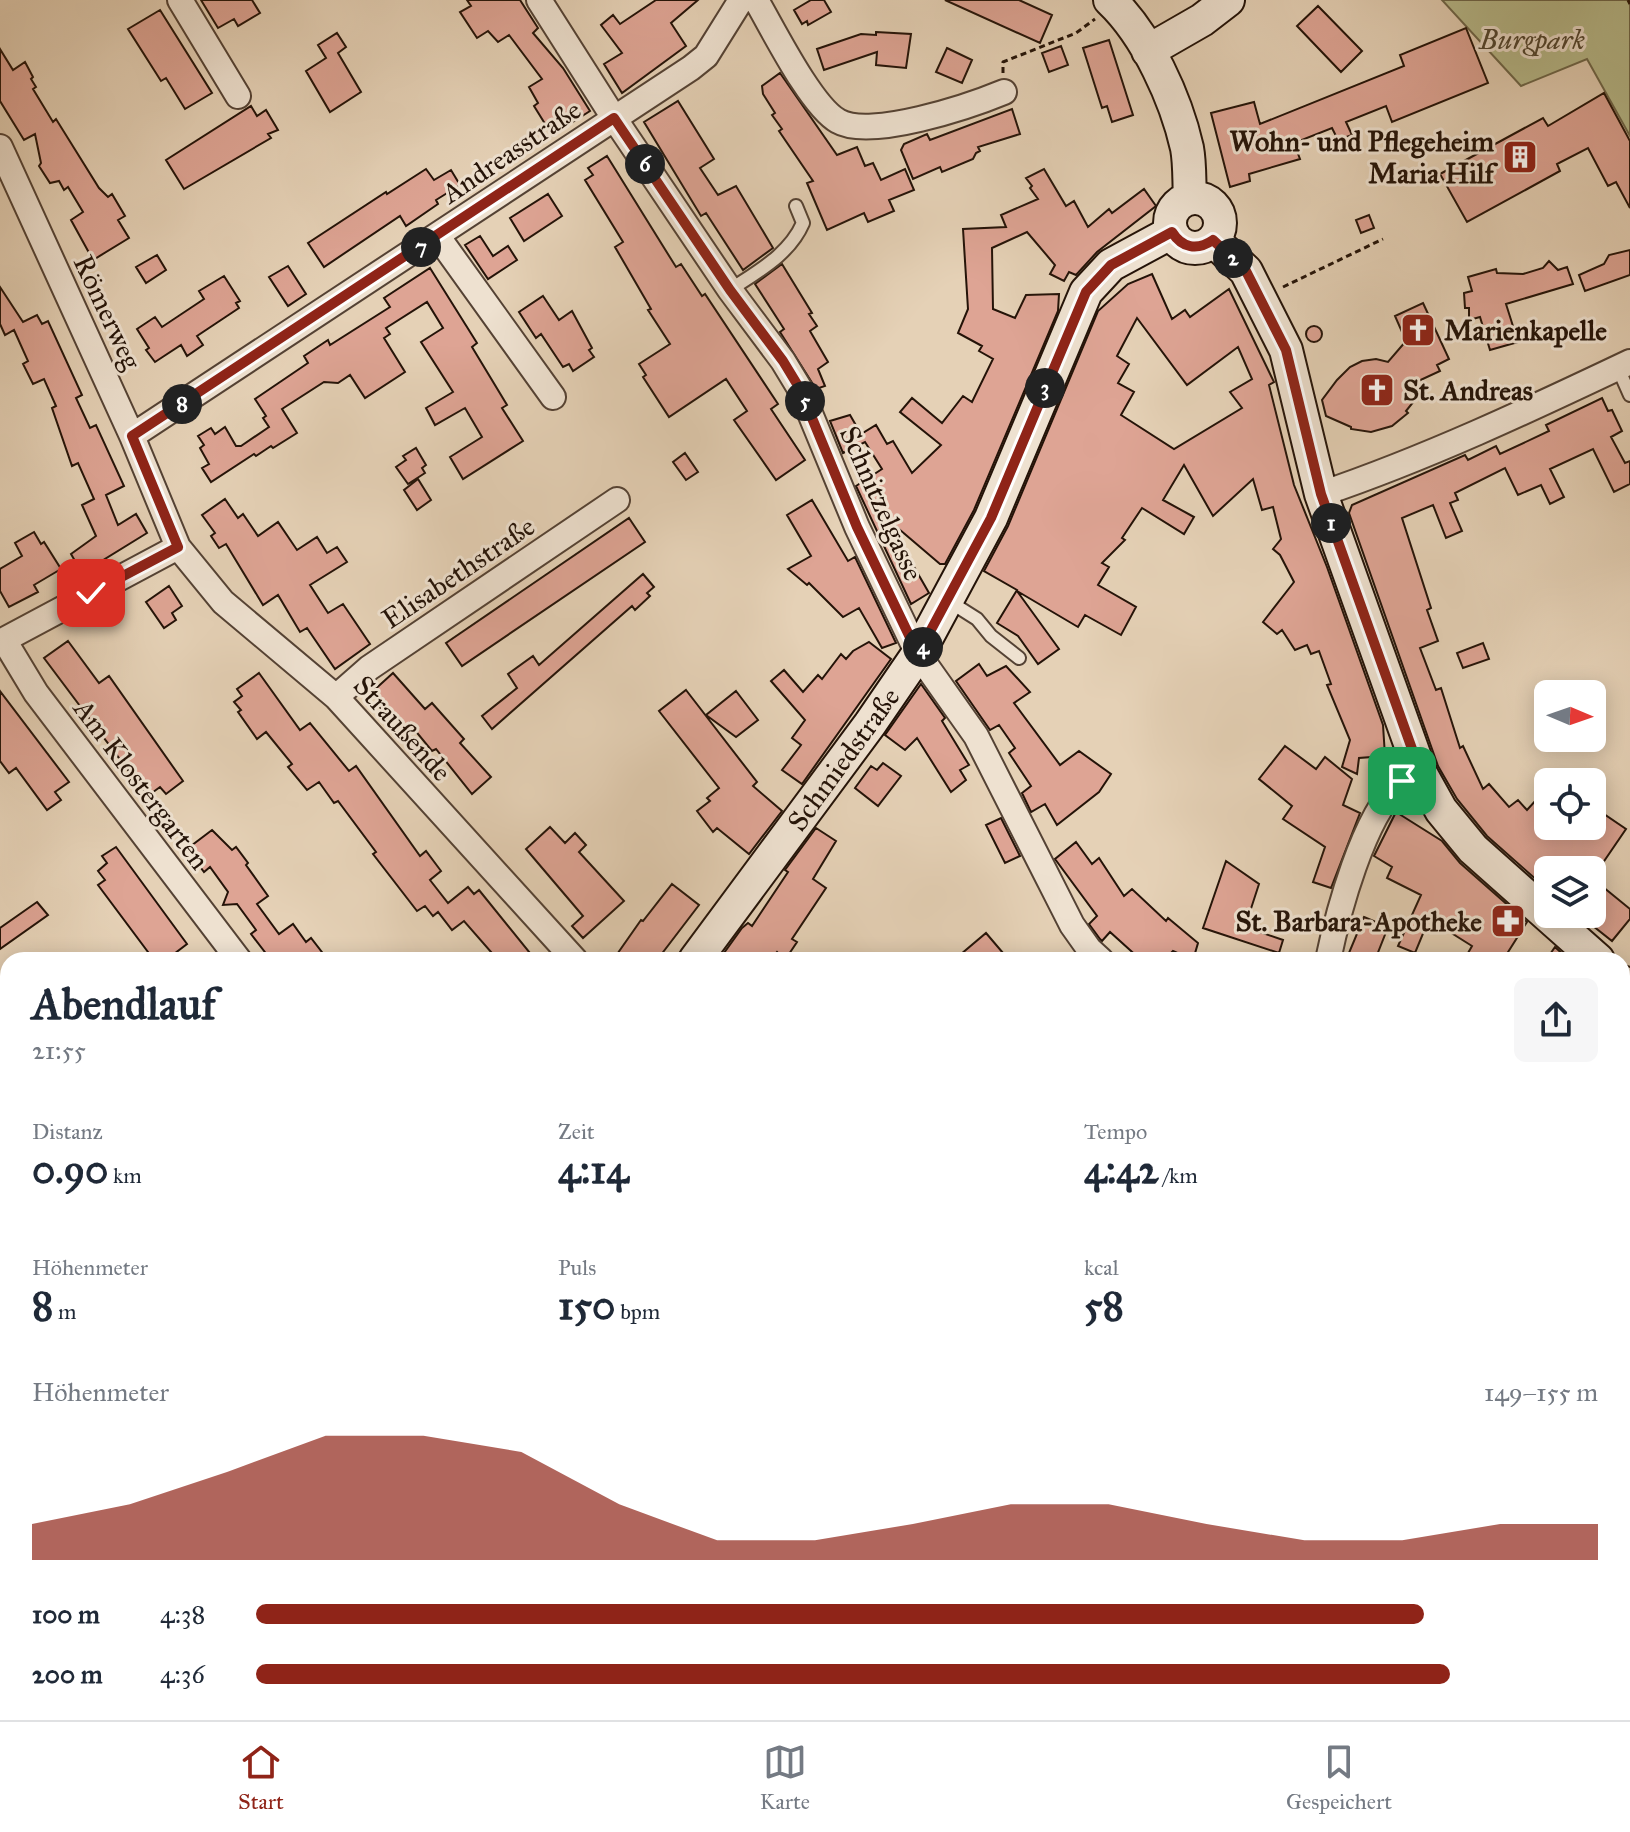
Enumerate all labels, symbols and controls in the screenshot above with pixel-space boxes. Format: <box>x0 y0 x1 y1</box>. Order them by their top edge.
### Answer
park label: Burgpark <box>1477 22 1585 57</box>
street label: Andreasstraße <box>434 92 588 211</box>
place label: Wohn- und Pflegeheim Maria Hilf <box>1229 124 1499 191</box>
building icon: Wohn- und Pflegeheim Maria Hilf <box>1501 138 1539 176</box>
pin: 6 <box>625 144 665 184</box>
text: 6 <box>639 150 651 177</box>
pin: 7 <box>401 227 441 267</box>
text: 7 <box>415 233 427 260</box>
pin: 2 <box>1213 238 1253 278</box>
text: 2 <box>1228 244 1238 271</box>
street label: Römerweg <box>66 249 150 376</box>
church icon: Marienkapelle <box>1399 311 1437 349</box>
place label: Marienkapelle <box>1444 313 1607 348</box>
pin: 3 <box>1025 368 1065 408</box>
church icon: St. Andreas <box>1358 371 1396 409</box>
place label: St. Andreas <box>1403 373 1533 408</box>
text: 3 <box>1041 374 1049 401</box>
pin: 5 <box>785 381 825 421</box>
pin: 8 <box>162 384 202 424</box>
text: 5 <box>800 387 810 414</box>
text: 8 <box>176 390 188 417</box>
street label: Schnitzelgasse <box>832 421 931 586</box>
pin: 1 <box>1311 503 1351 543</box>
street label: Elisabethstraße <box>375 508 541 636</box>
text: 1 <box>1327 509 1335 536</box>
pin <box>57 559 125 627</box>
icon: check <box>69 571 113 615</box>
pin: 4 <box>903 627 943 667</box>
text: 4 <box>917 633 929 660</box>
street label: Straußende <box>346 668 459 788</box>
north arrow <box>1534 680 1606 752</box>
map controls <box>1534 680 1606 928</box>
street label: Schmiedstraße <box>780 681 907 838</box>
street label: Am Klostergarten <box>66 691 217 876</box>
pin <box>1368 747 1436 815</box>
icon: arrive <box>1380 759 1424 803</box>
button: locate <box>1534 768 1606 840</box>
button: layers <box>1534 856 1606 928</box>
pharmacy icon: St. Barbara-Apotheke <box>1489 902 1527 940</box>
place label: St. Barbara-Apotheke <box>1235 904 1482 939</box>
text: Abendlauf <box>32 977 216 1031</box>
button: share <box>1514 978 1598 1062</box>
text: 21:55 <box>32 1034 86 1066</box>
text: Distanz <box>32 1118 103 1145</box>
text: Zeit <box>558 1118 595 1145</box>
text: Tempo <box>1084 1118 1147 1145</box>
text: 0.90 <box>32 1145 108 1194</box>
text: 4:14 <box>558 1145 628 1194</box>
text: 4:42 <box>1084 1145 1158 1194</box>
text: km <box>108 1162 142 1189</box>
text: /km <box>1158 1162 1198 1189</box>
text: Höhenmeter <box>32 1254 148 1281</box>
text: Puls <box>558 1254 596 1281</box>
text: kcal <box>1084 1254 1119 1281</box>
text: 8 <box>32 1281 53 1330</box>
text: 150 <box>558 1281 615 1330</box>
text: 58 <box>1084 1281 1124 1330</box>
text: m <box>53 1298 77 1325</box>
text: bpm <box>615 1298 660 1325</box>
text: Höhenmeter <box>32 1376 169 1408</box>
text: 149–155 m <box>1484 1376 1598 1408</box>
text: 100 m <box>32 1598 100 1630</box>
text: 4:38 <box>160 1598 205 1630</box>
text: 200 m <box>32 1658 103 1690</box>
text: 4:36 <box>160 1658 205 1690</box>
tab: Start <box>238 1740 284 1815</box>
tab: Karte <box>760 1740 810 1815</box>
tab: Gespeichert <box>1286 1740 1392 1815</box>

